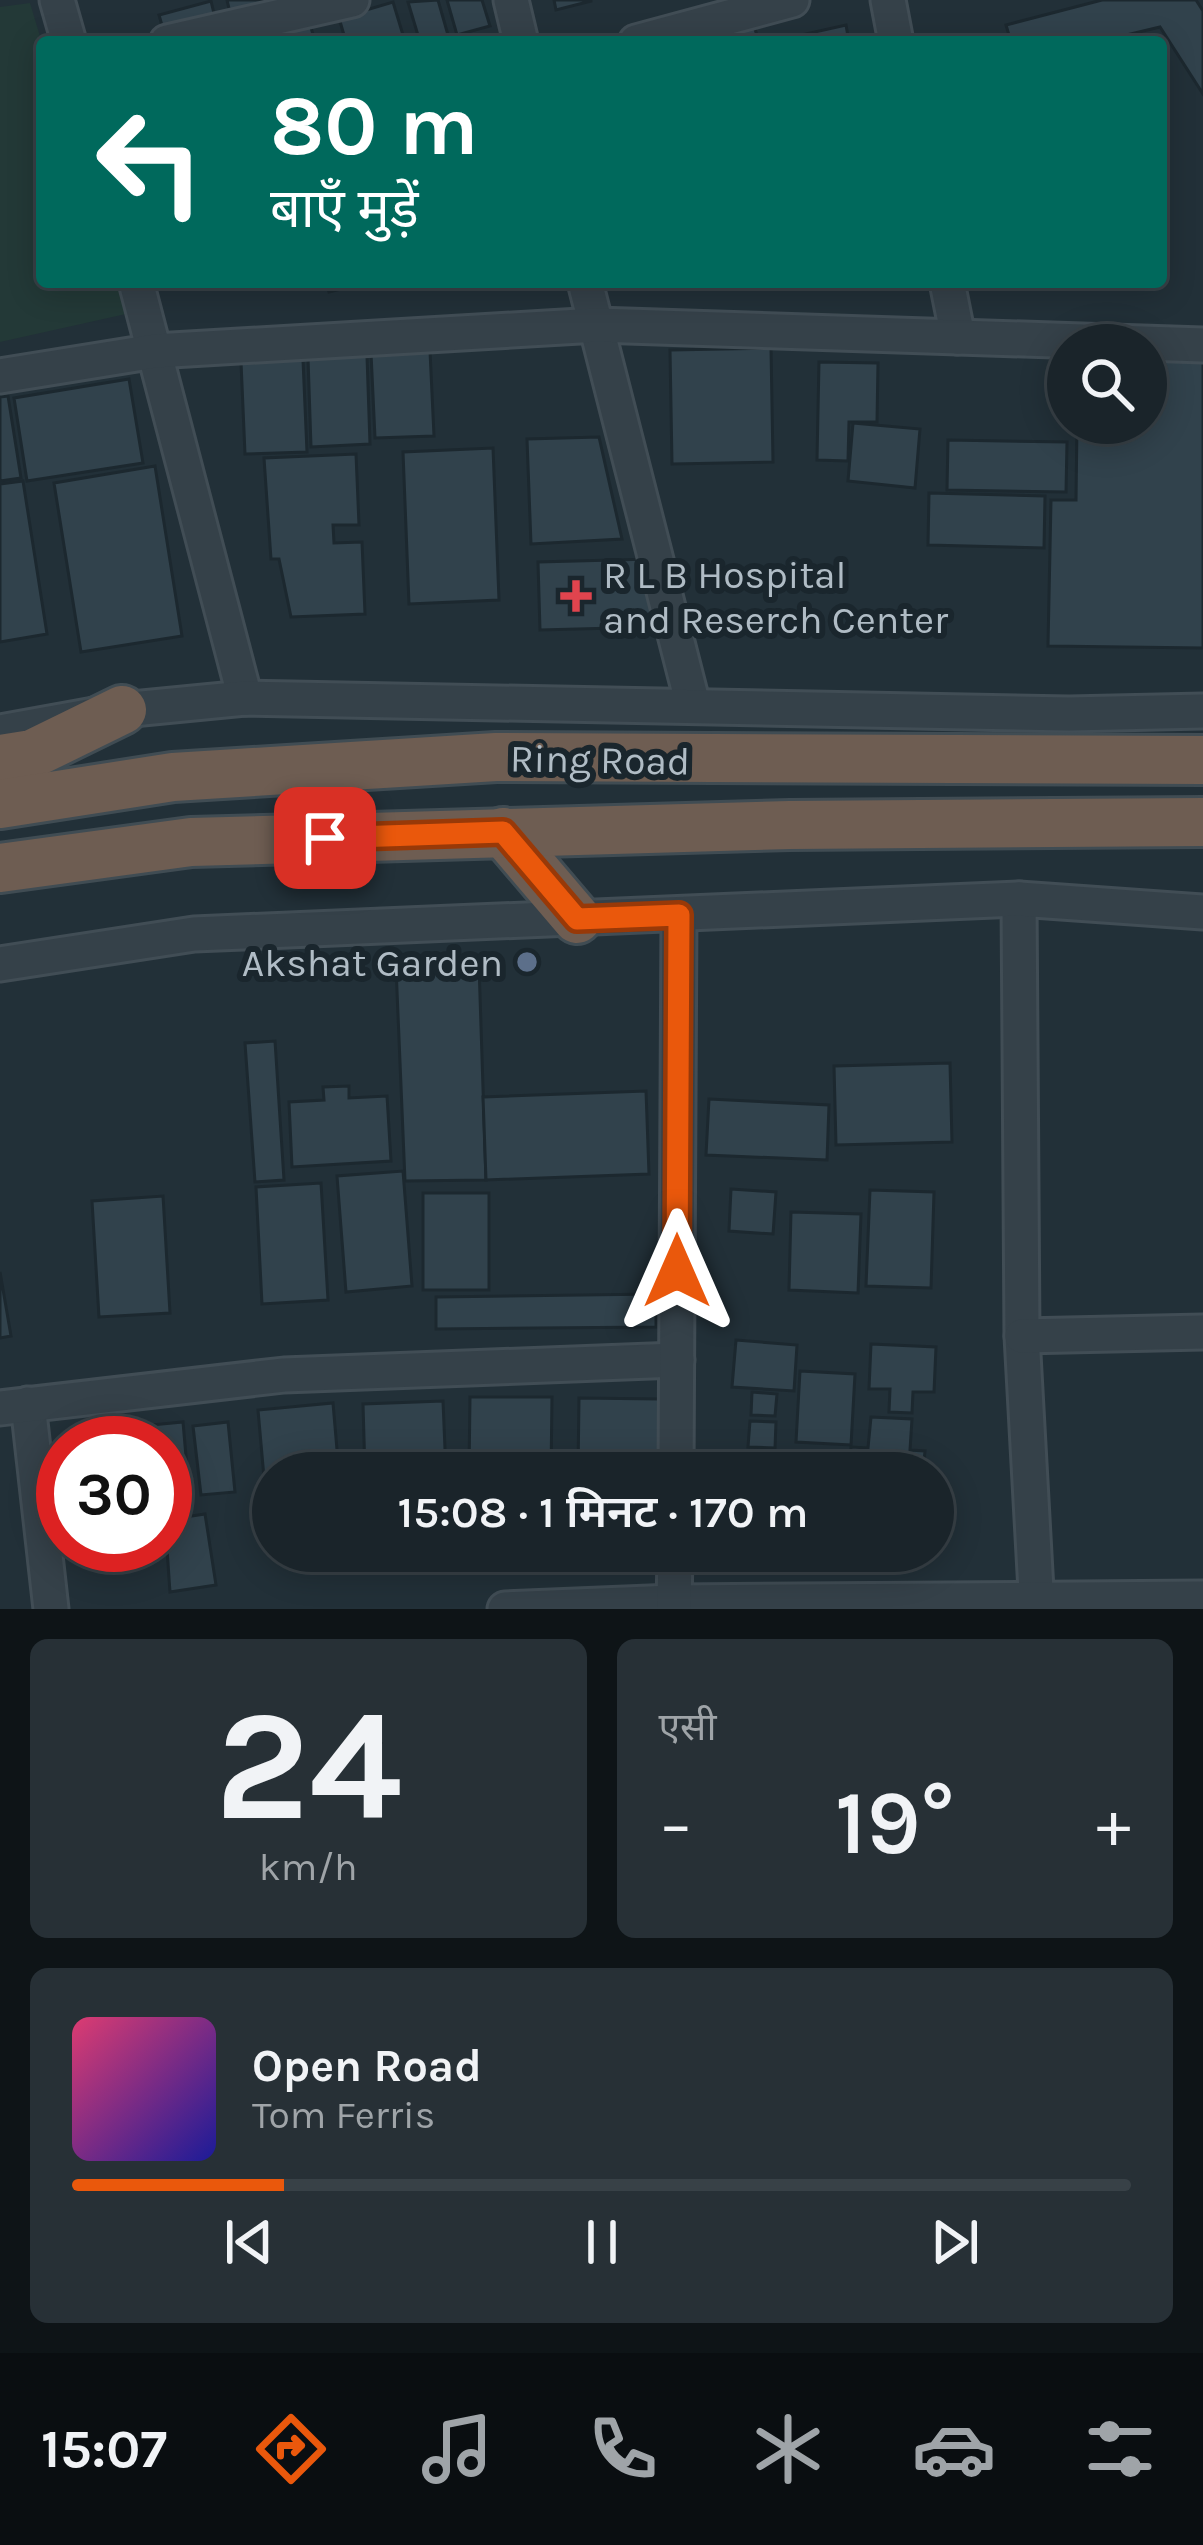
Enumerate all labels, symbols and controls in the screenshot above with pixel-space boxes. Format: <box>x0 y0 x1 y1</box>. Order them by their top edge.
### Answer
text: 80 m <box>270 77 478 175</box>
icon: left <box>72 84 228 240</box>
text: बाएँ मुड़ें <box>270 177 419 241</box>
map controls <box>1047 324 1167 444</box>
button: search <box>1047 324 1167 444</box>
place label: R L B Hospital and Reserch Center <box>603 552 949 643</box>
marker: R L B Hospital and Reserch Center <box>560 580 592 612</box>
street label: Ring Road <box>510 735 690 785</box>
pin <box>274 787 376 889</box>
icon: arrive <box>292 805 358 871</box>
place label: Akshat Garden <box>242 940 503 986</box>
marker: Akshat Garden <box>514 949 540 975</box>
position arrow <box>614 1208 740 1334</box>
speed limit sign: 30 <box>36 1416 192 1572</box>
text: 15:08 · 1 मिनट · 170 m <box>397 1486 809 1538</box>
text: 24 <box>215 1675 402 1857</box>
text: एसी <box>659 1704 717 1750</box>
text: 19° <box>835 1770 954 1876</box>
text: − <box>659 1785 693 1863</box>
text: + <box>1096 1785 1131 1863</box>
text: km/h <box>259 1844 358 1890</box>
text: Open Road <box>252 2040 482 2092</box>
text: Tom Ferris <box>252 2092 435 2138</box>
icon: previous <box>216 2209 282 2275</box>
icon: pause <box>569 2209 635 2275</box>
icon: next <box>922 2209 988 2275</box>
icon: directions <box>249 2407 333 2491</box>
icon: music <box>415 2407 499 2491</box>
icon: phone <box>581 2407 665 2491</box>
icon: climate <box>746 2407 830 2491</box>
icon: car <box>912 2407 996 2491</box>
icon: filters <box>1078 2407 1162 2491</box>
text: 15:07 <box>41 2417 167 2481</box>

